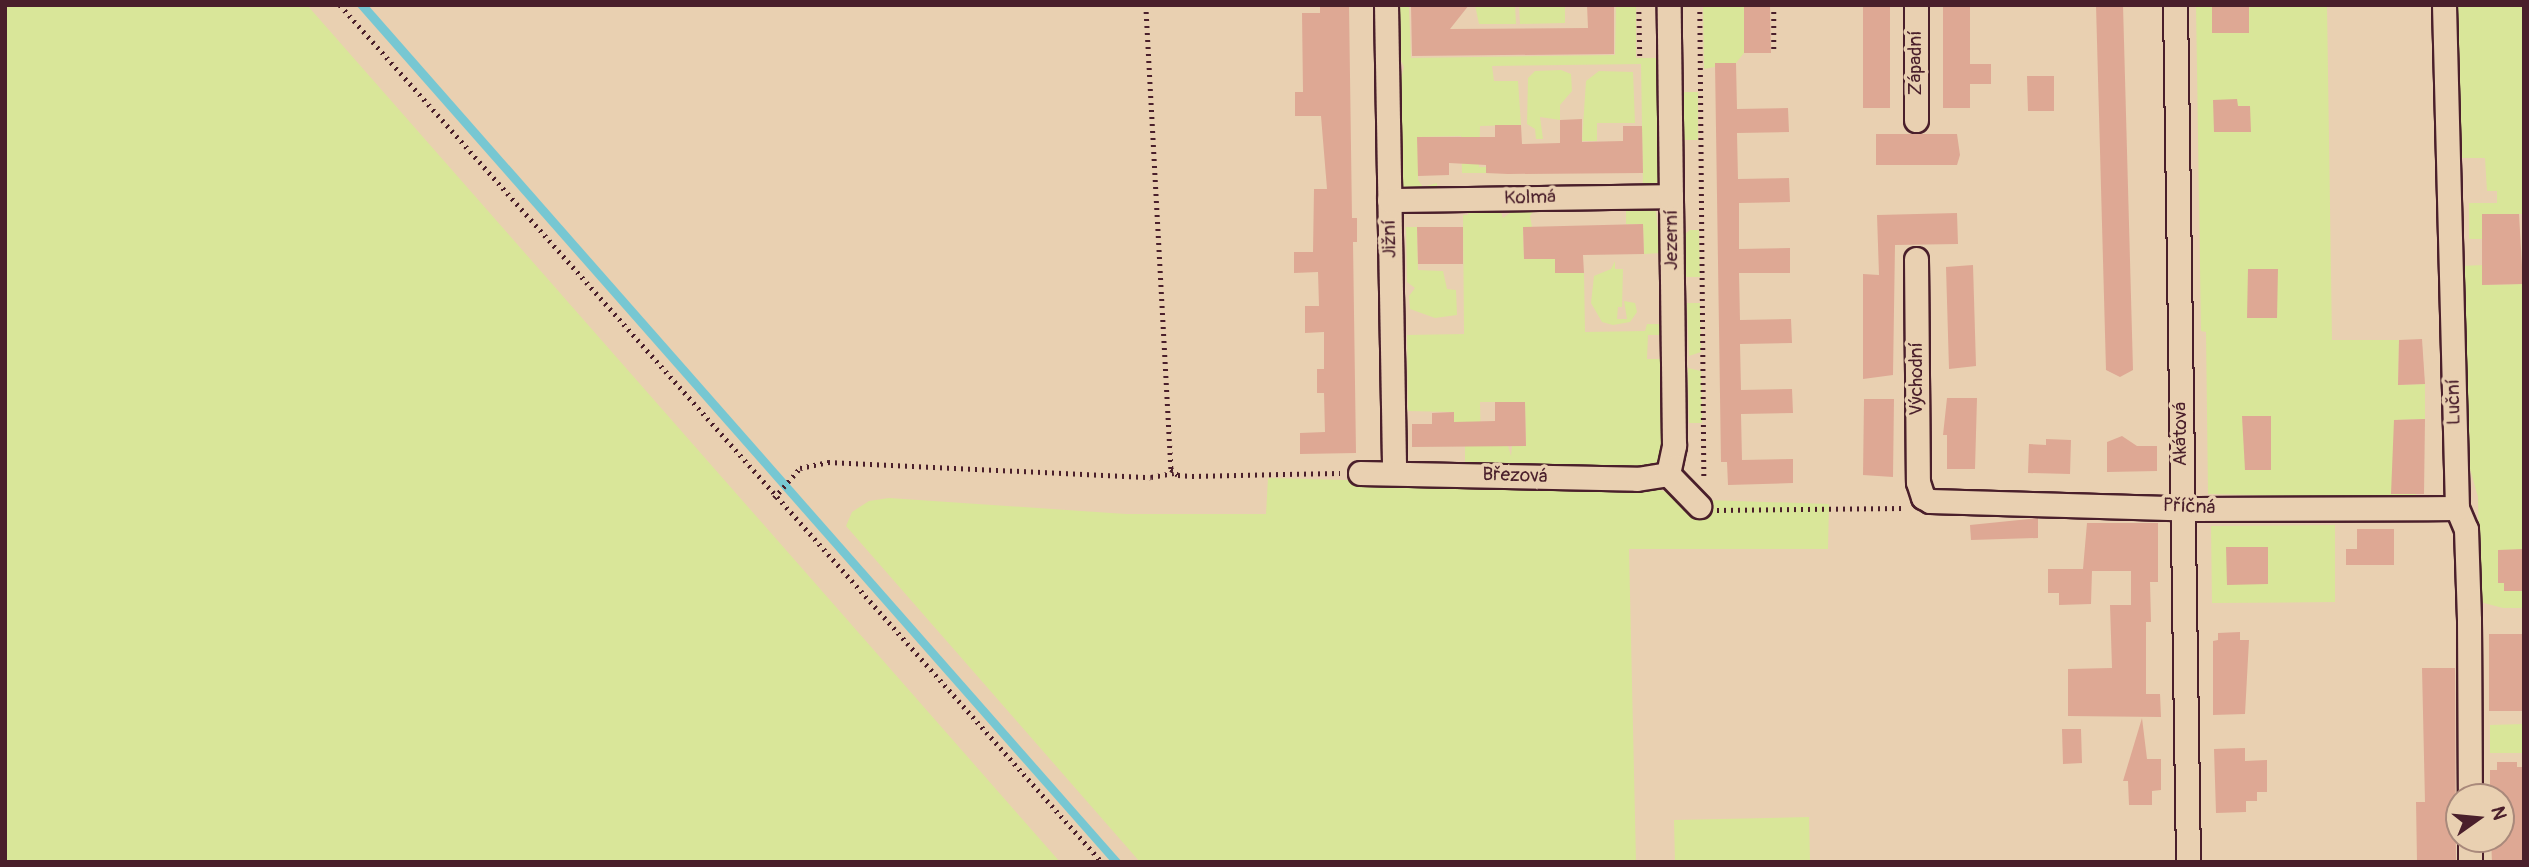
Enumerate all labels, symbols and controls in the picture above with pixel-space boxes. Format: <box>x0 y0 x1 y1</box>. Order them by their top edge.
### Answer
street label: Západní <box>1905 30 1927 96</box>
street label: Kolmá <box>1504 186 1556 210</box>
street label: Jezerní <box>1661 210 1683 270</box>
street label: Jižní <box>1378 220 1402 258</box>
street label: Východní <box>1906 342 1928 416</box>
street label: Luční <box>2442 379 2466 425</box>
street label: Akátová <box>2170 402 2192 466</box>
street label: Březová <box>1482 463 1548 489</box>
street label: Příčná <box>2162 494 2216 520</box>
north arrow <box>2445 783 2515 853</box>
text: N <box>2485 804 2512 822</box>

